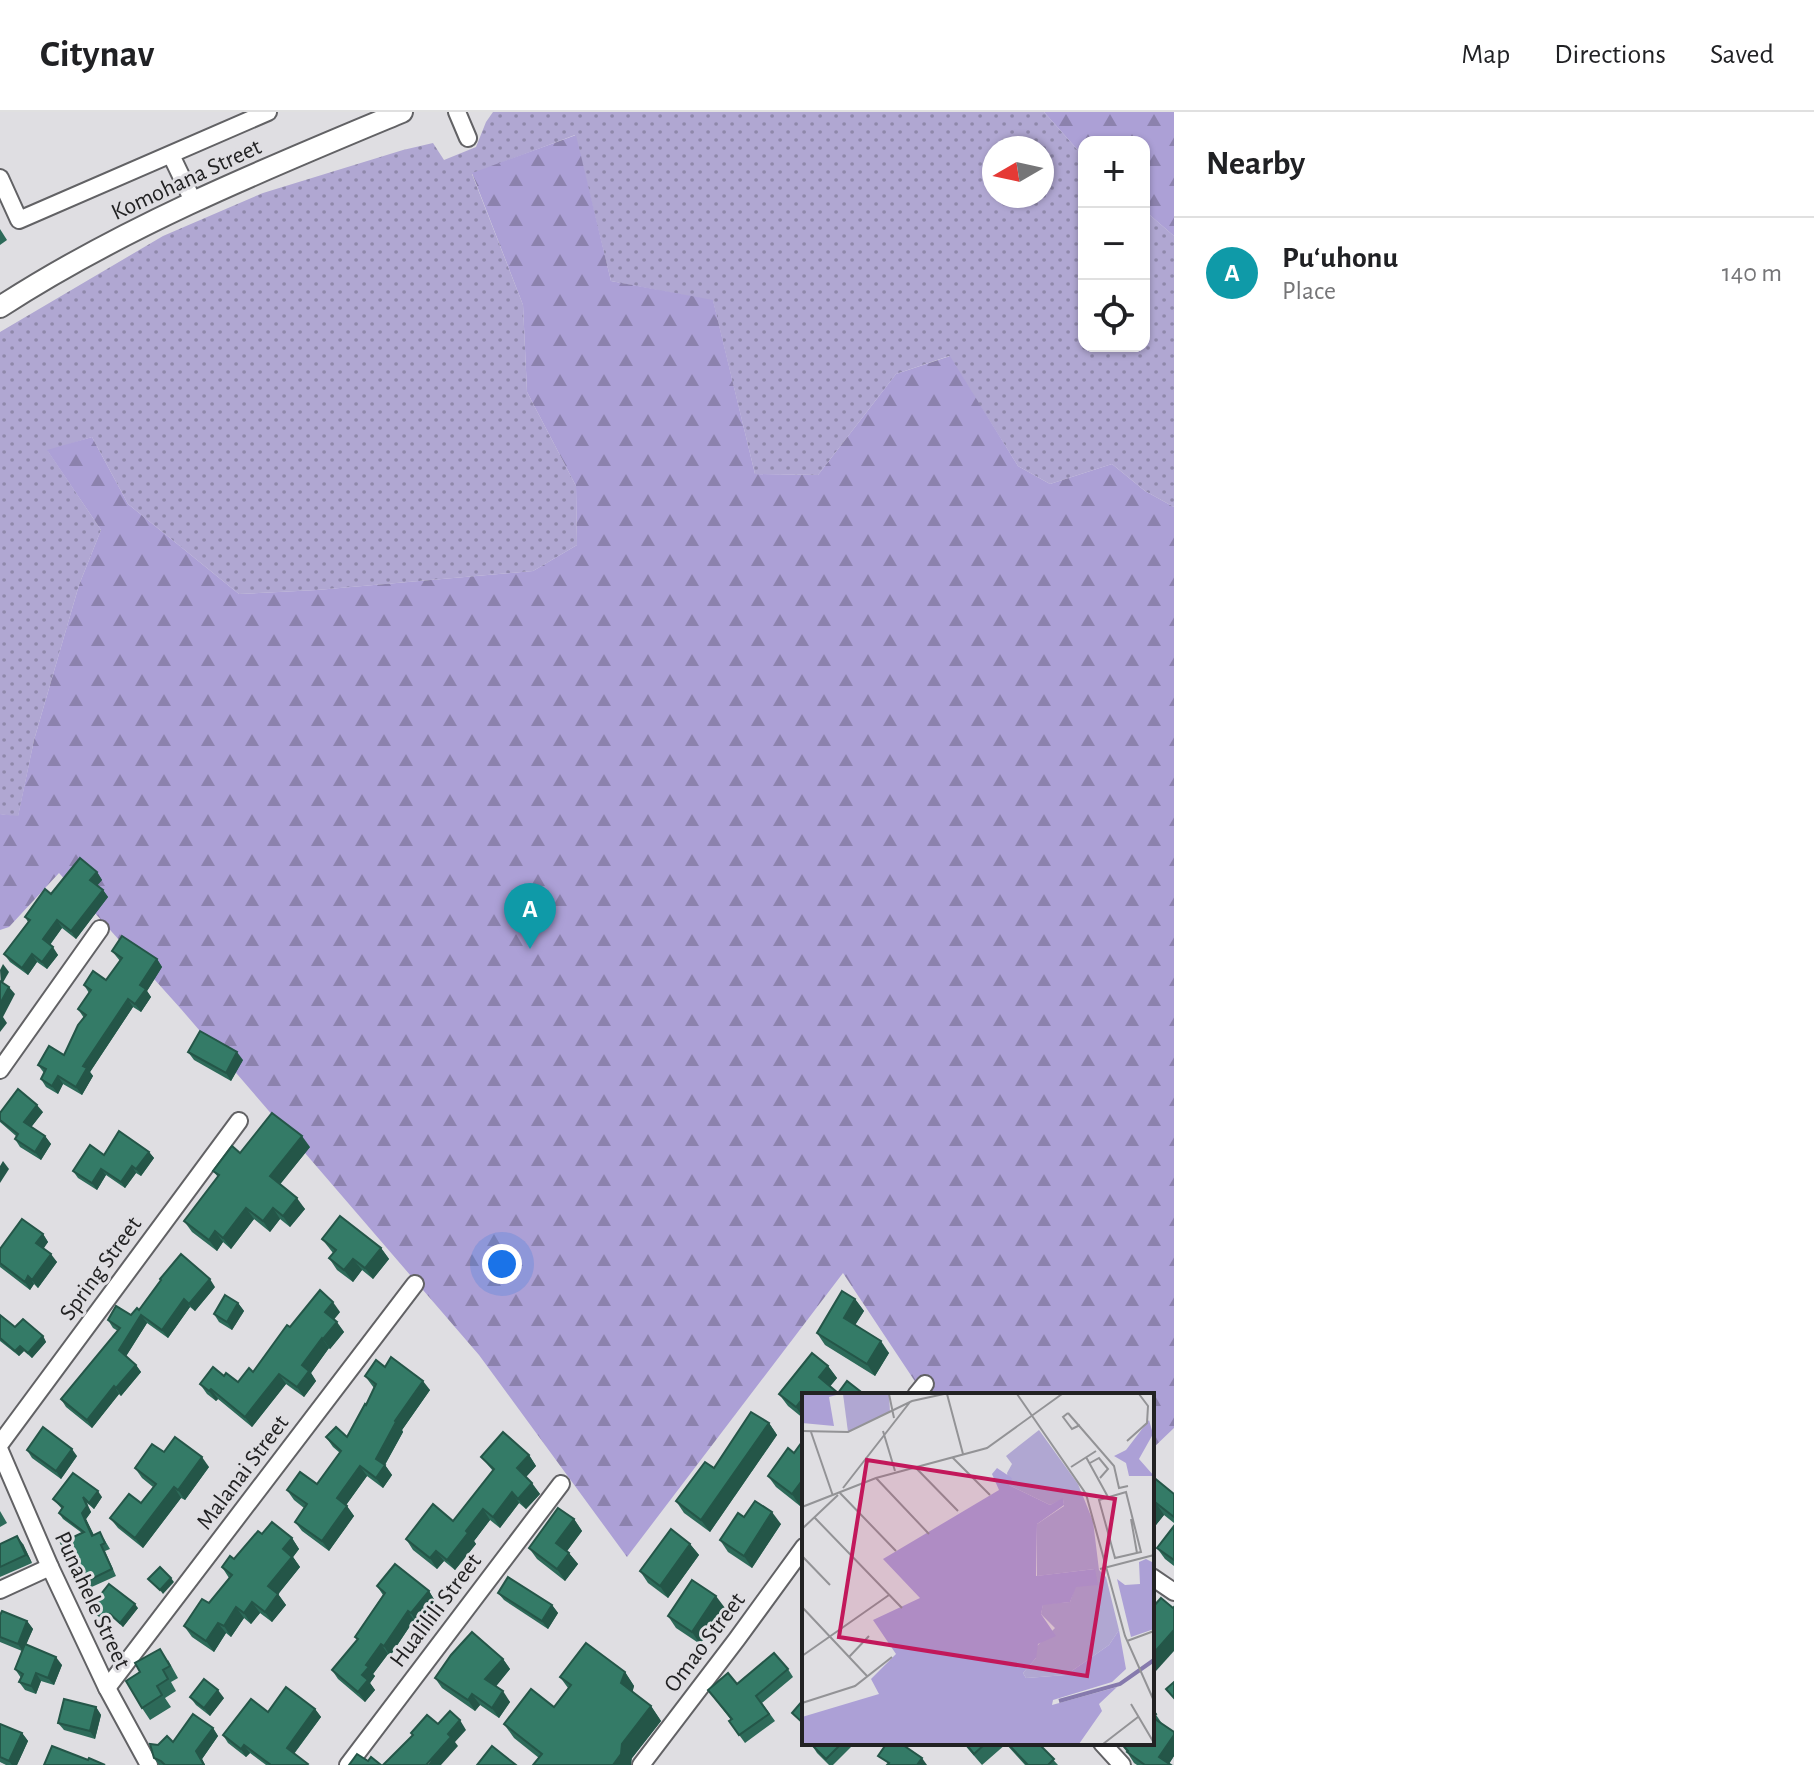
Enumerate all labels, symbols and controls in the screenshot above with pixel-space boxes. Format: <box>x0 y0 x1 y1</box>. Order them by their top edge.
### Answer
text: Citynav <box>40 36 154 74</box>
text: Map <box>1461 41 1510 69</box>
text: Directions <box>1554 41 1666 69</box>
text: Saved <box>1710 41 1774 69</box>
street label: Komohana Street <box>108 135 265 225</box>
north arrow <box>982 136 1054 208</box>
map controls <box>1078 136 1150 352</box>
button: + <box>1078 136 1150 208</box>
text: Nearby <box>1206 147 1305 181</box>
button: − <box>1078 208 1150 280</box>
text: Puʻuhonu <box>1282 243 1398 273</box>
text: A <box>1224 260 1240 286</box>
text: 140 m <box>1722 260 1782 286</box>
text: Place <box>1282 278 1336 304</box>
button: locate <box>1078 280 1150 352</box>
pin: A <box>504 883 556 949</box>
street label: Spring Street <box>55 1212 146 1325</box>
your location <box>482 1244 522 1284</box>
inset map <box>802 1393 1154 1745</box>
street label: Malanai Street <box>192 1411 294 1534</box>
street label: Punahele Street <box>50 1528 135 1673</box>
street label: Hualilili Street <box>386 1549 486 1672</box>
street label: Omao Street <box>660 1588 750 1697</box>

